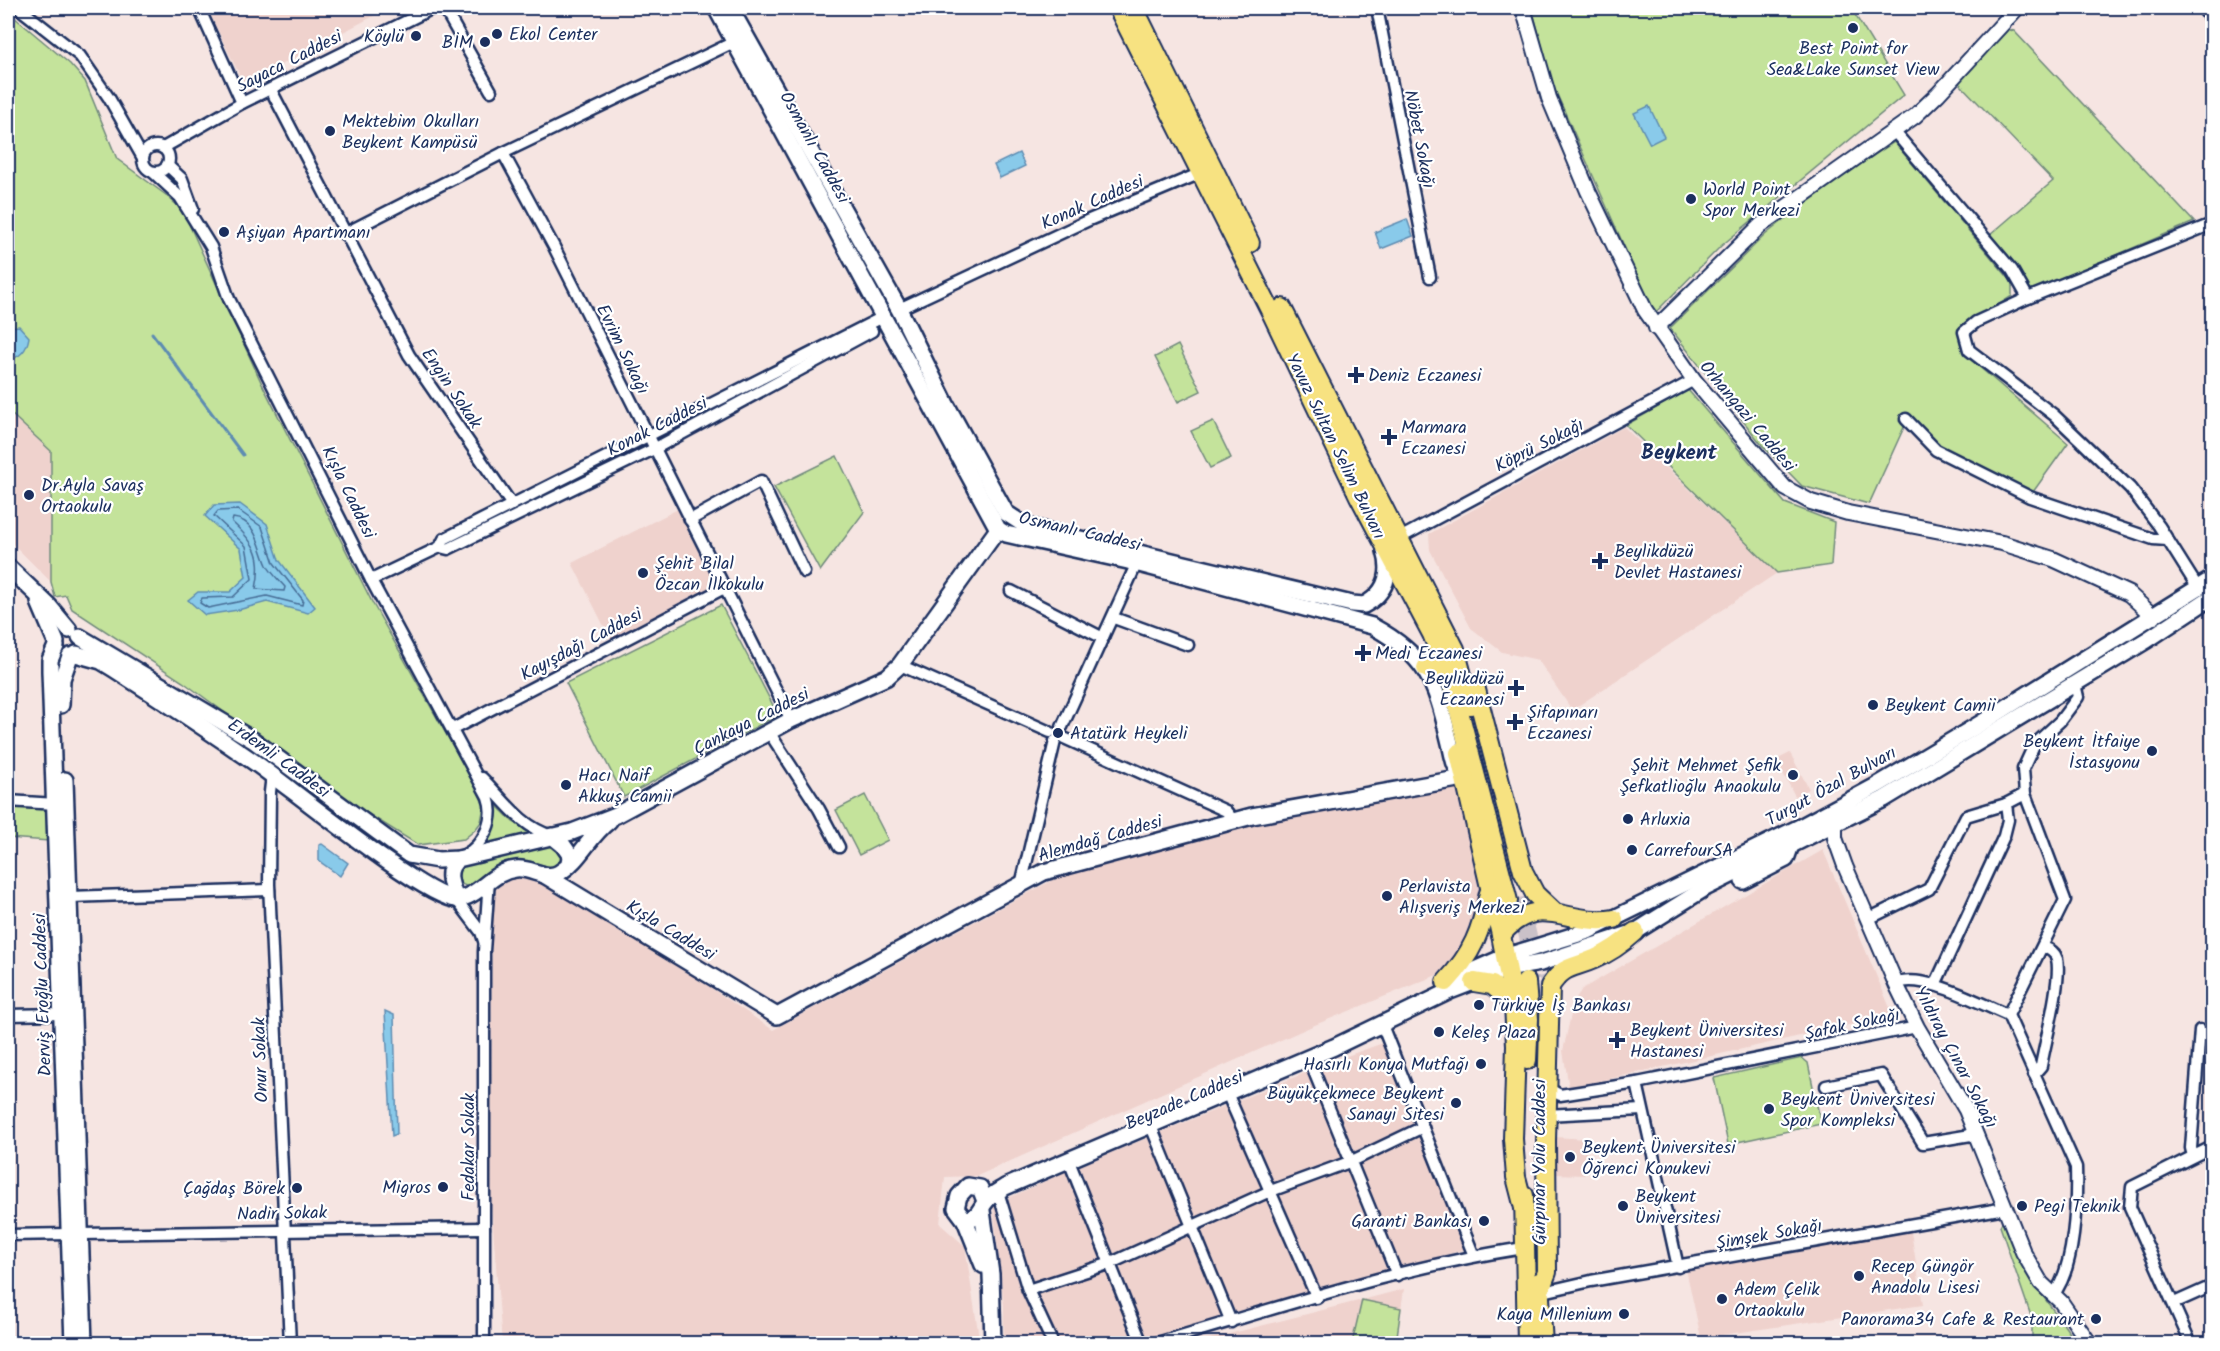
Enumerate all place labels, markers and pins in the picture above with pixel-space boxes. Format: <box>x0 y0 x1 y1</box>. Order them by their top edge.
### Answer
place label: Ekol Center <box>509 21 598 50</box>
marker: Best Point for Sea&Lake Sunset View <box>1846 21 1860 35</box>
place label: Köylü <box>364 23 404 52</box>
marker: Ekol Center <box>490 27 504 41</box>
marker: Köylü <box>409 29 423 43</box>
place label: BİM <box>442 29 474 58</box>
marker: BİM <box>478 35 492 49</box>
place label: Best Point for Sea&Lake Sunset View <box>1767 35 1940 85</box>
place label: Mektebim Okulları Beykent Kampüsü <box>342 108 479 158</box>
marker: Mektebim Okulları Beykent Kampüsü <box>323 124 337 138</box>
place label: World Point Spor Merkezi <box>1703 176 1800 226</box>
marker: World Point Spor Merkezi <box>1684 192 1698 206</box>
place label: Aşiyan Apartmanı <box>236 219 371 248</box>
marker: Aşiyan Apartmanı <box>217 225 231 239</box>
place label: Deniz Eczanesi <box>1368 362 1482 391</box>
marker: Deniz Eczanesi <box>1349 368 1363 382</box>
place label: Marmara Eczanesi <box>1401 414 1467 464</box>
marker: Marmara Eczanesi <box>1382 430 1396 444</box>
place label: Dr.Ayla Savaş Ortaokulu <box>41 472 144 522</box>
marker: Dr.Ayla Savaş Ortaokulu <box>22 488 36 502</box>
place label: Beylikdüzü Devlet Hastanesi <box>1614 538 1742 588</box>
place label: Şehit Bilal Özcan İlkokulu <box>655 550 764 600</box>
marker: Beylikdüzü Devlet Hastanesi <box>1591 552 1609 570</box>
marker: Şehit Bilal Özcan İlkokulu <box>636 566 650 580</box>
place label: Medi Eczanesi <box>1375 640 1483 669</box>
marker: Medi Eczanesi <box>1356 646 1370 660</box>
place label: Beylikdüzü Eczanesi <box>1425 665 1505 715</box>
marker: Beylikdüzü Eczanesi <box>1509 681 1523 695</box>
place label: Beykent Camii <box>1885 692 1996 721</box>
marker: Beykent Camii <box>1866 698 1880 712</box>
place label: Şifapınarı Eczanesi <box>1527 699 1598 749</box>
marker: Şifapınarı Eczanesi <box>1508 715 1522 729</box>
place label: Atatürk Heykeli <box>1070 720 1188 749</box>
marker: Atatürk Heykeli <box>1051 726 1065 740</box>
place label: Beykent İtfaiye İstasyonu <box>2023 728 2140 778</box>
marker: Beykent İtfaiye İstasyonu <box>2145 744 2159 758</box>
place label: Şehit Mehmet Şefik Şefkatlioğlu Anaokulu <box>1620 752 1782 802</box>
place label: Hacı Naif Akkuş Camii <box>578 762 672 812</box>
marker: Şehit Mehmet Şefik Şefkatlioğlu Anaokulu <box>1786 768 1800 782</box>
marker: Hacı Naif Akkuş Camii <box>559 778 573 792</box>
place label: Arluxia <box>1640 806 1690 835</box>
marker: Arluxia <box>1621 812 1635 826</box>
place label: CarrefourSA <box>1644 837 1733 866</box>
marker: CarrefourSA <box>1625 843 1639 857</box>
place label: Perlavista Alışveriş Merkezi <box>1399 873 1525 923</box>
marker: Perlavista Alışveriş Merkezi <box>1380 889 1394 903</box>
place label: Türkiye İş Bankası <box>1491 992 1631 1021</box>
marker: Türkiye İş Bankası <box>1472 998 1486 1012</box>
place label: Beykent Üniversitesi Hastanesi <box>1630 1017 1784 1067</box>
place label: Keleş Plaza <box>1451 1019 1536 1048</box>
marker: Keleş Plaza <box>1432 1025 1446 1039</box>
marker: Beykent Üniversitesi Hastanesi <box>1608 1031 1626 1049</box>
place label: Hasırlı Konya Mutfağı <box>1303 1051 1469 1080</box>
marker: Hasırlı Konya Mutfağı <box>1474 1057 1488 1071</box>
place label: Büyükçekmece Beykent Sanayi Sitesi <box>1267 1080 1445 1130</box>
place label: Beykent Üniversitesi Spor Kompleksi <box>1781 1086 1935 1136</box>
marker: Büyükçekmece Beykent Sanayi Sitesi <box>1449 1096 1463 1110</box>
marker: Beykent Üniversitesi Spor Kompleksi <box>1762 1102 1776 1116</box>
place label: Beykent Üniversitesi Öğrenci Konukevi <box>1582 1134 1736 1184</box>
marker: Beykent Üniversitesi Öğrenci Konukevi <box>1563 1150 1577 1164</box>
place label: Migros <box>382 1174 431 1203</box>
place label: Çağdaş Börek <box>183 1175 286 1204</box>
marker: Migros <box>436 1180 450 1194</box>
marker: Çağdaş Börek <box>290 1181 304 1195</box>
place label: Beykent Üniversitesi <box>1635 1183 1721 1233</box>
place label: Pegi Teknik <box>2034 1193 2121 1222</box>
marker: Beykent Üniversitesi <box>1616 1199 1630 1213</box>
marker: Pegi Teknik <box>2015 1199 2029 1213</box>
place label: Garanti Bankası <box>1351 1208 1472 1237</box>
marker: Garanti Bankası <box>1477 1214 1491 1228</box>
place label: Recep Güngör Anadolu Lisesi <box>1871 1253 1980 1303</box>
marker: Recep Güngör Anadolu Lisesi <box>1852 1269 1866 1283</box>
place label: Adem Çelik Ortaokulu <box>1734 1276 1820 1326</box>
marker: Adem Çelik Ortaokulu <box>1715 1292 1729 1306</box>
place label: Kaya Millenium <box>1497 1301 1612 1330</box>
place label: Panorama34 Cafe & Restaurant <box>1841 1306 2085 1335</box>
marker: Kaya Millenium <box>1617 1307 1631 1321</box>
marker: Panorama34 Cafe & Restaurant <box>2089 1312 2103 1326</box>

